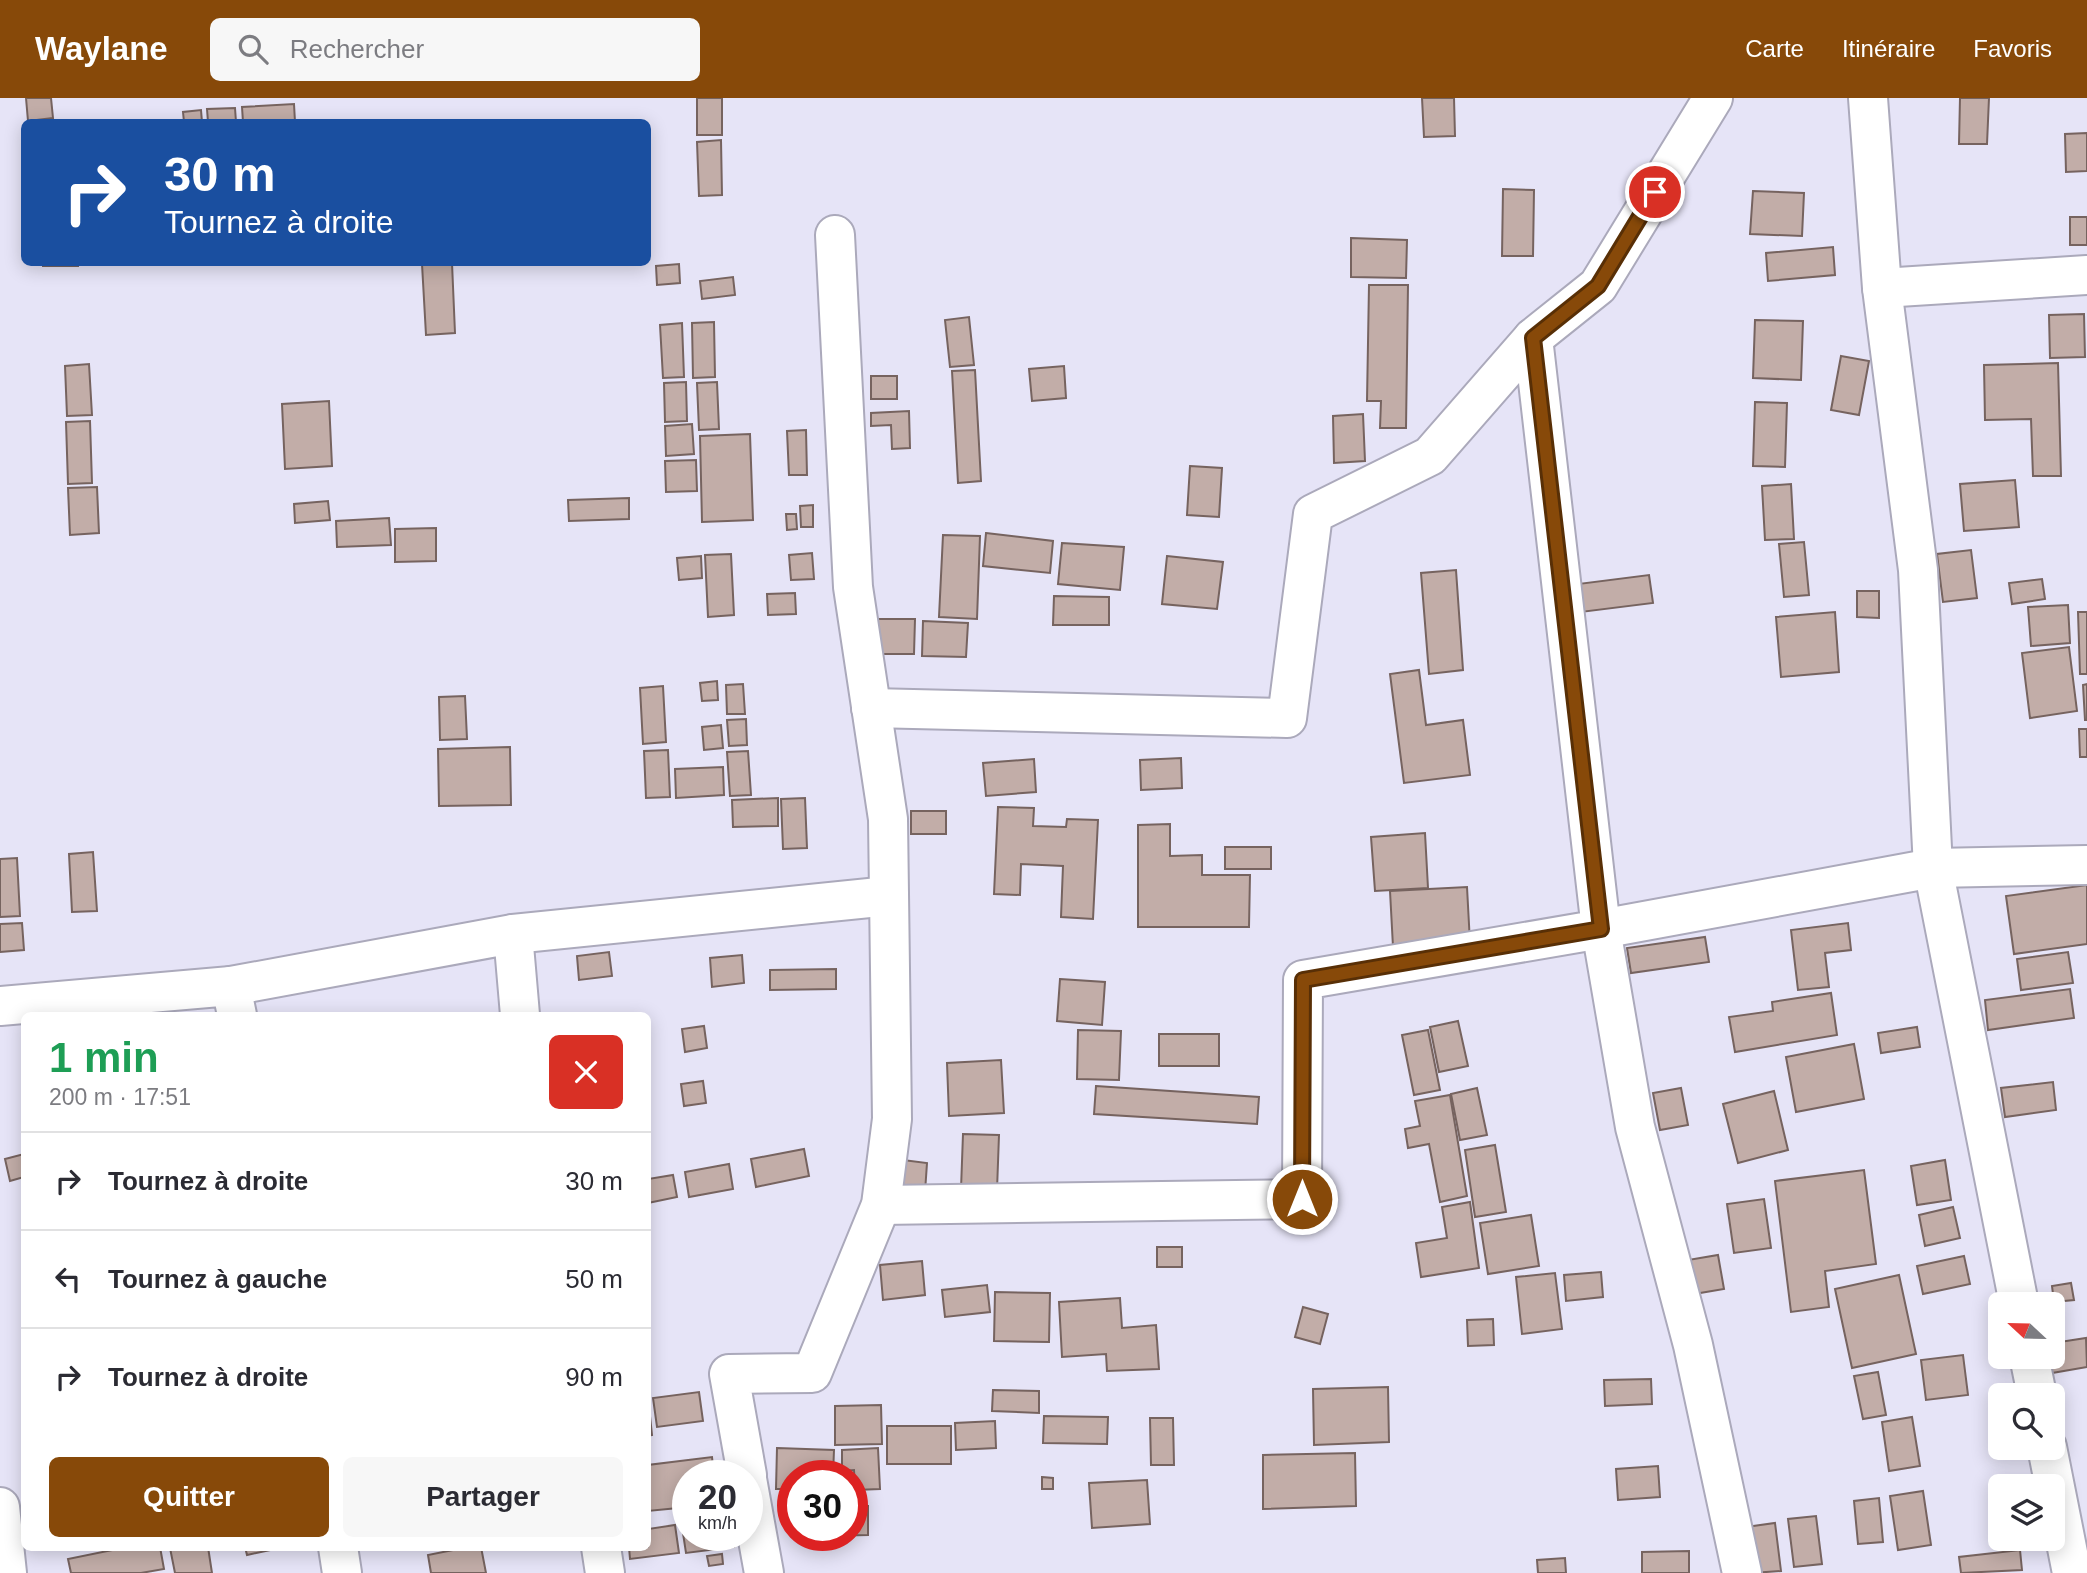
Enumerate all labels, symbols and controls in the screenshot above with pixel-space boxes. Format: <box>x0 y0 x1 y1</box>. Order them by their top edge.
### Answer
search box <box>210 18 700 81</box>
text: Waylane <box>35 30 168 67</box>
icon: search <box>234 30 272 68</box>
text: Rechercher <box>290 34 424 64</box>
text: Carte <box>1745 35 1804 62</box>
text: Itinéraire <box>1842 35 1935 62</box>
text: Favoris <box>1973 35 2052 62</box>
icon: right <box>49 147 140 238</box>
text: 30 m <box>164 147 276 201</box>
pin <box>1625 162 1685 222</box>
icon: arrive <box>1636 173 1674 211</box>
text: Tournez à droite <box>164 204 393 240</box>
text: 1 min <box>49 1034 159 1081</box>
button: close <box>549 1035 623 1109</box>
text: 200 m · 17:51 <box>49 1084 191 1110</box>
icon: right <box>49 1162 87 1200</box>
position arrow <box>1265 1162 1339 1236</box>
text: Tournez à droite <box>108 1166 308 1196</box>
text: 30 m <box>565 1166 623 1196</box>
icon: left <box>49 1260 87 1298</box>
text: Tournez à gauche <box>108 1264 327 1294</box>
text: 50 m <box>565 1264 623 1294</box>
north arrow <box>1988 1292 2065 1368</box>
map controls <box>1988 1292 2065 1551</box>
icon: right <box>49 1358 87 1396</box>
text: Tournez à droite <box>108 1362 308 1392</box>
text: 90 m <box>565 1362 623 1392</box>
button: search <box>1988 1383 2065 1460</box>
button: Quitter <box>49 1457 329 1537</box>
button: Partager <box>343 1457 623 1537</box>
speed limit sign: 30 <box>777 1460 868 1551</box>
button: layers <box>1988 1474 2065 1551</box>
text: 20 <box>698 1477 737 1516</box>
text: km/h <box>698 1513 737 1533</box>

